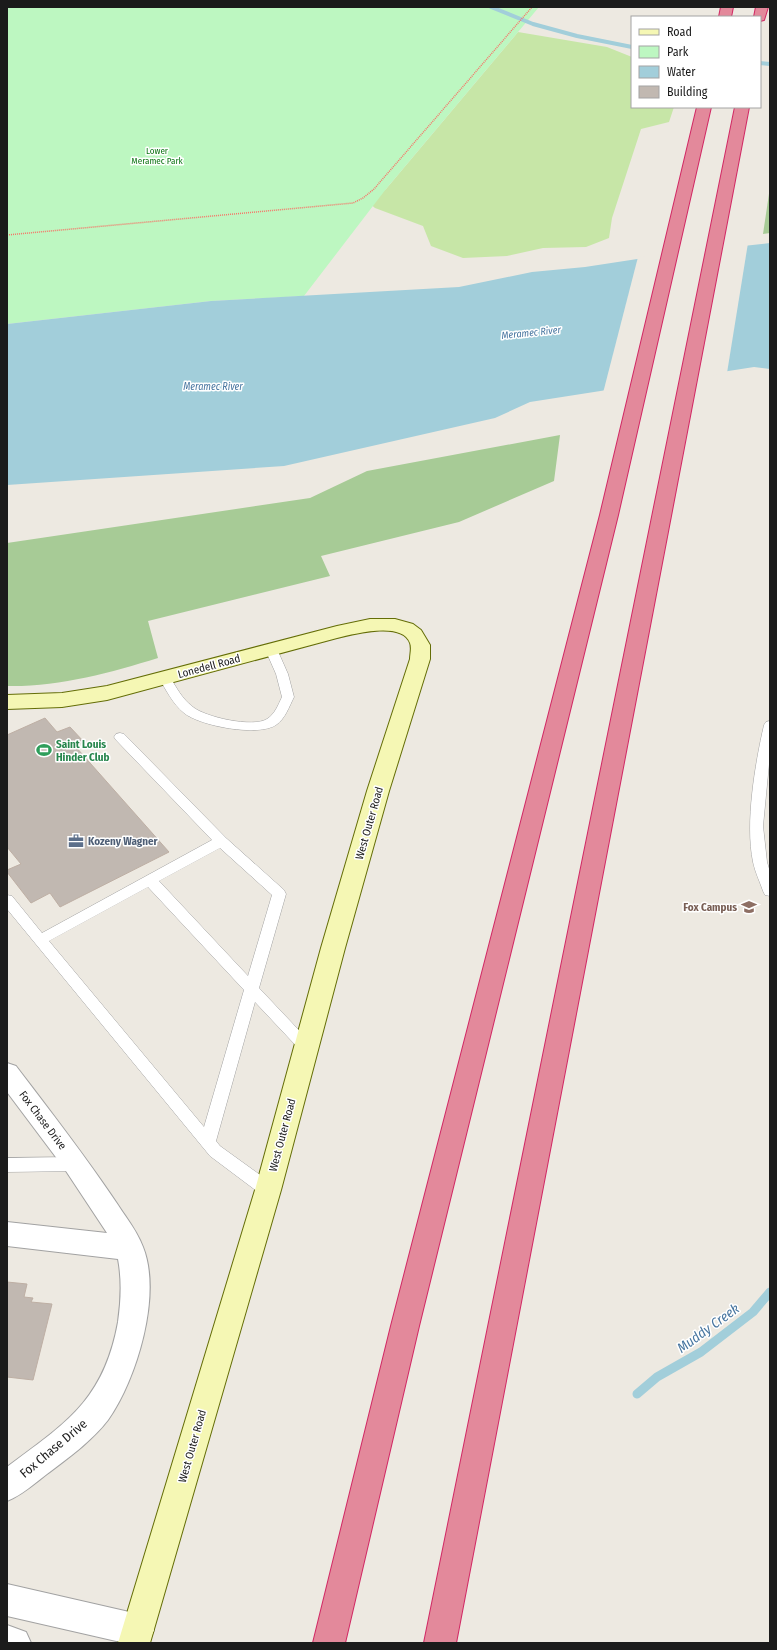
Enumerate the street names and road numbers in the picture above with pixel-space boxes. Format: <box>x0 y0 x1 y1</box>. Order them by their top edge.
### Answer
street label: Lonedell Road <box>176 652 242 681</box>
street label: West Outer Road <box>353 785 386 861</box>
street label: Fox Chase Drive <box>16 1088 69 1152</box>
street label: West Outer Road <box>266 1097 298 1173</box>
street label: West Outer Road <box>176 1408 209 1484</box>
street label: Fox Chase Drive <box>17 1416 90 1481</box>

